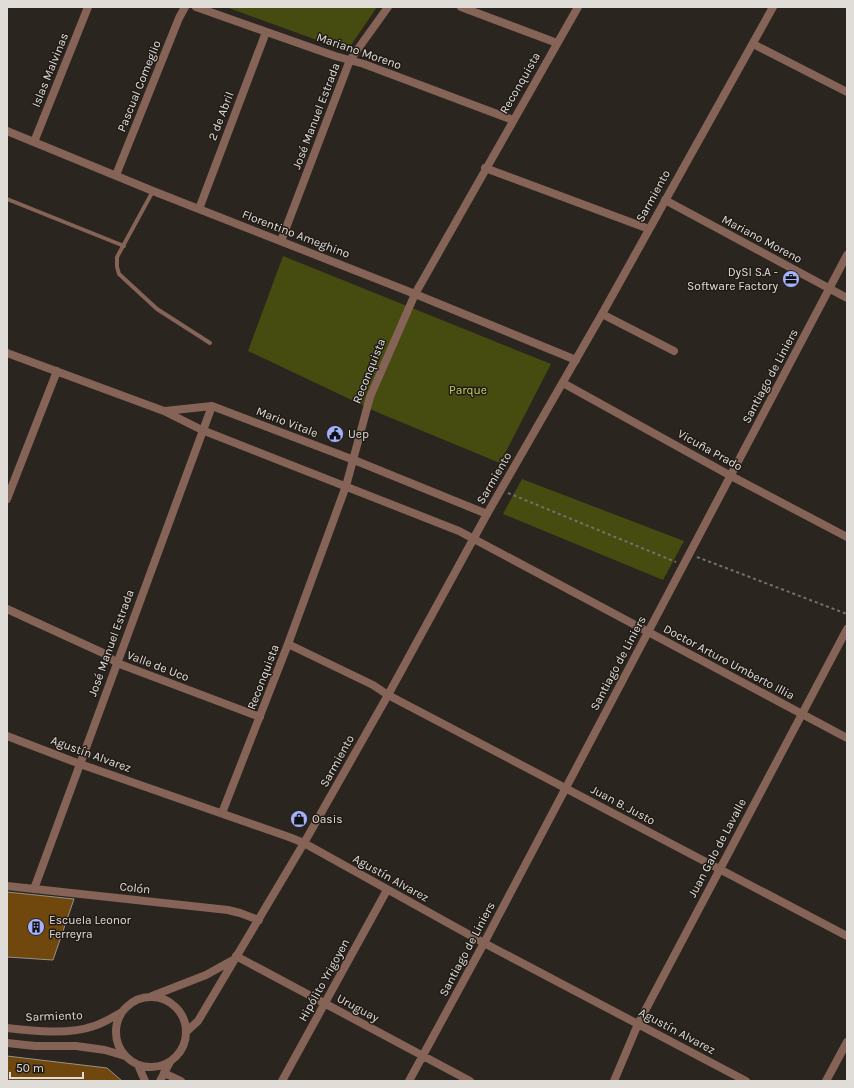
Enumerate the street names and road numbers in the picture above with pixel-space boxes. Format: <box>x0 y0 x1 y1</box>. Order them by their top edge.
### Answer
street label: Mariano Moreno <box>315 30 403 72</box>
street label: Islas Malvinas <box>29 31 71 109</box>
street label: Pascual Comeglio <box>114 38 164 134</box>
street label: Reconquista <box>497 50 543 116</box>
street label: José Manuel Estrada <box>289 61 343 171</box>
street label: 2 de Abril <box>205 90 237 142</box>
street label: Sarmiento <box>633 167 673 225</box>
street label: Florentino Ameghino <box>240 207 352 261</box>
street label: Mariano Moreno <box>719 212 805 266</box>
street label: Santiago de Liniers <box>739 326 801 426</box>
street label: Reconquista <box>350 336 388 406</box>
street label: Mario Vitale <box>254 404 320 440</box>
street label: Vicuña Prado <box>675 426 745 474</box>
street label: Sarmiento <box>474 450 514 506</box>
street label: José Manuel Estrada <box>85 588 137 698</box>
street label: Santiago de Liniers <box>587 613 649 713</box>
street label: Doctor Arturo Umberto Illia <box>661 621 797 703</box>
street label: Reconquista <box>244 642 282 712</box>
street label: Valle de Uco <box>125 648 191 684</box>
street label: Sarmiento <box>317 732 357 790</box>
street label: Agustín Alvarez <box>49 733 133 775</box>
street label: Juan B. Justo <box>588 782 658 828</box>
street label: Juan Galo de Lavalle <box>685 796 749 900</box>
street label: Agustín Alvarez <box>351 851 432 905</box>
street label: Colón <box>119 879 151 897</box>
street label: Santiago de Liniers <box>436 899 498 999</box>
street label: Hipólito Yrigoyen <box>296 936 352 1024</box>
street label: Uruguay <box>335 991 382 1025</box>
street label: Agustín Alvarez <box>636 1005 718 1057</box>
street label: Sarmiento <box>25 1008 83 1024</box>

